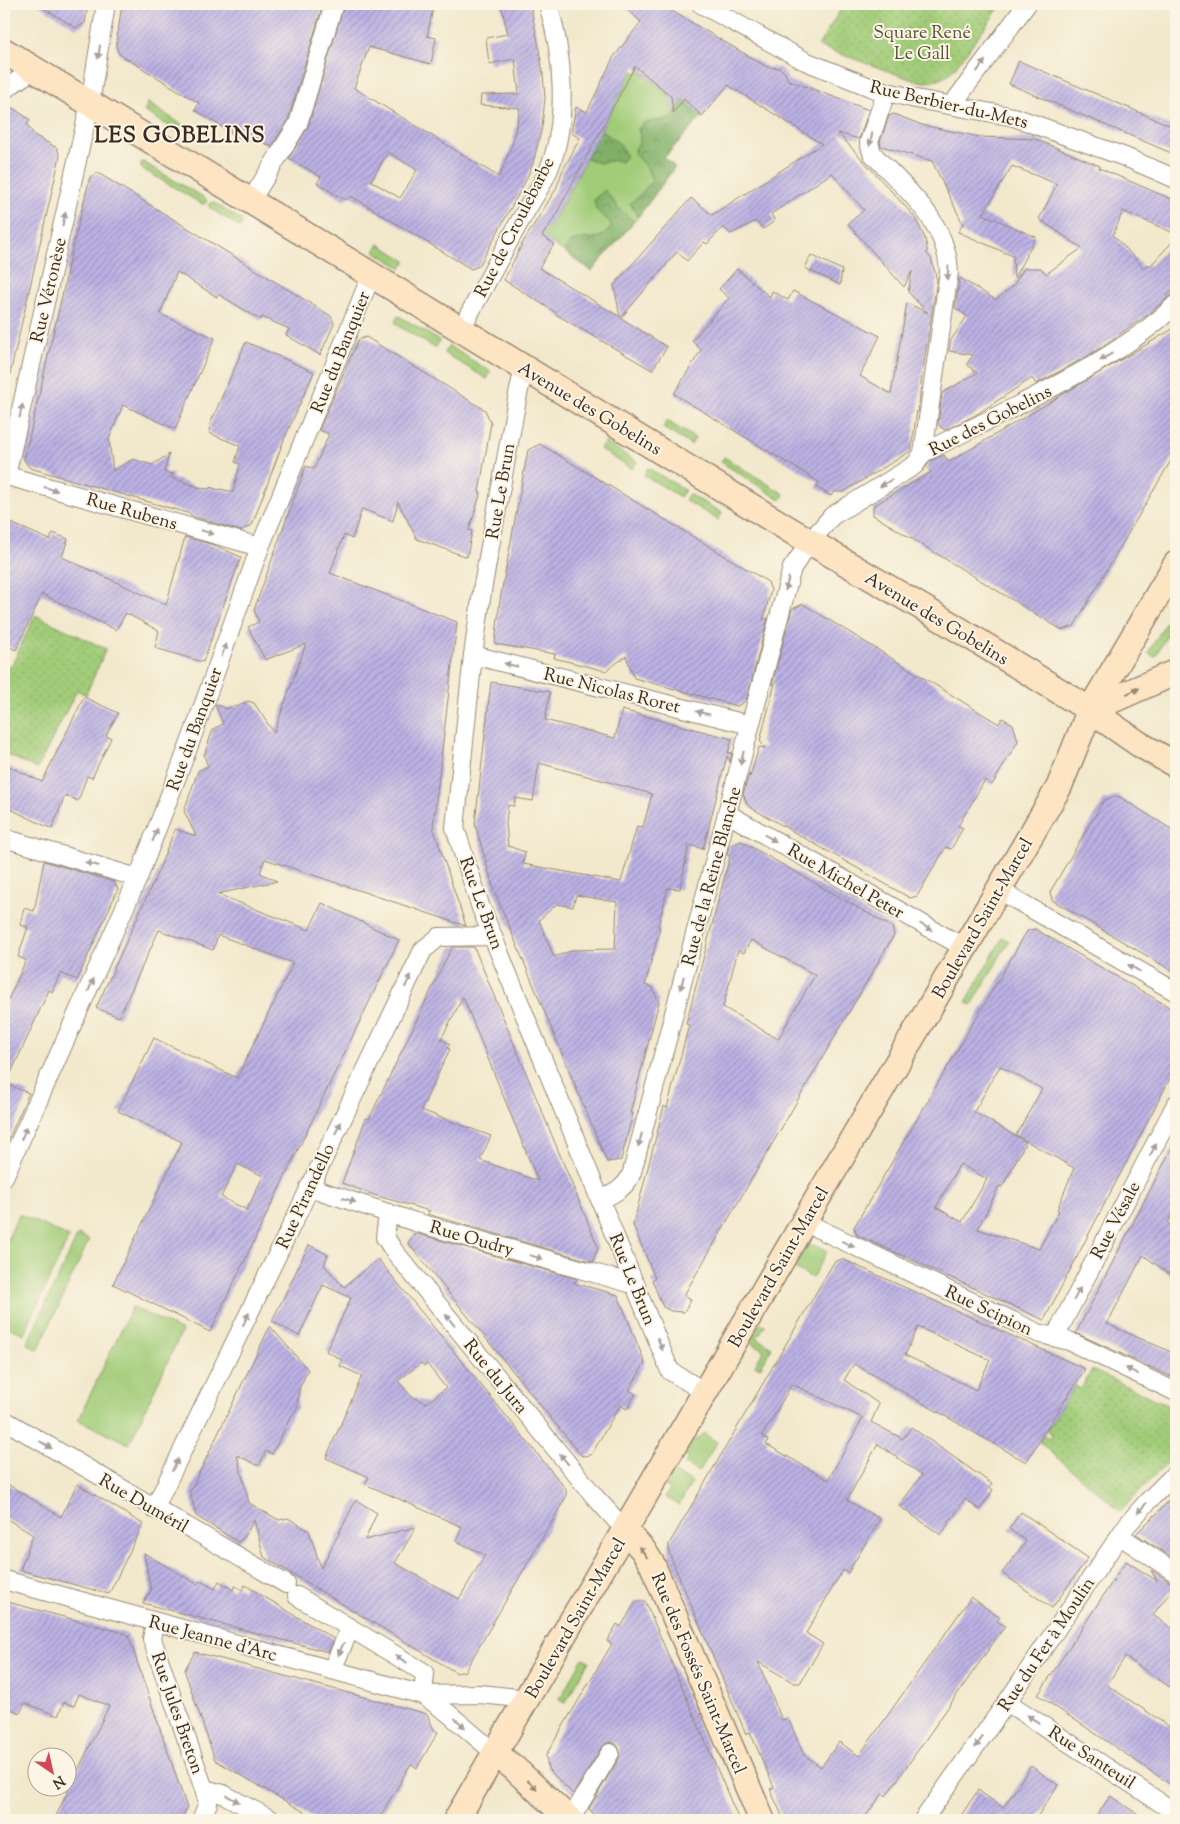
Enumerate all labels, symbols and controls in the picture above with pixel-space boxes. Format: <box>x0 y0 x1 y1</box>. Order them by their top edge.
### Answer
park label: Square René Le Gall <box>873 21 971 68</box>
one-way arrow <box>94 44 102 60</box>
one-way arrow <box>976 60 987 73</box>
street label: Rue Berbier-du-Mets <box>867 75 1030 137</box>
district label: LES GOBELINS <box>94 121 266 153</box>
one-way arrow <box>867 131 875 146</box>
street label: Rue de Croulebarbe <box>469 153 562 302</box>
one-way arrow <box>60 211 68 226</box>
street label: Rue Véronèse <box>25 235 75 346</box>
one-way arrow <box>943 266 951 282</box>
street label: Rue du Banquier <box>306 288 378 418</box>
one-way arrow <box>1100 352 1113 361</box>
street label: Avenue des Gobelins <box>512 356 666 463</box>
street label: Rue des Gobelins <box>925 380 1057 464</box>
one-way arrow <box>17 404 25 419</box>
street label: Rue Le Brun <box>481 441 523 541</box>
one-way arrow <box>880 479 893 488</box>
one-way arrow <box>43 485 58 493</box>
street label: Rue Rubens <box>83 488 180 538</box>
one-way arrow <box>200 529 215 537</box>
street label: Avenue des Gobelins <box>859 566 1013 673</box>
one-way arrow <box>783 577 791 592</box>
one-way arrow <box>220 642 228 657</box>
one-way arrow <box>504 661 519 669</box>
street label: Rue Nicolas Roret <box>541 662 683 721</box>
street label: Rue du Banquier <box>161 664 230 795</box>
one-way arrow <box>1126 687 1140 695</box>
one-way arrow <box>695 709 710 717</box>
one-way arrow <box>738 751 746 766</box>
street label: Rue de la Reine Blanche <box>676 784 749 969</box>
one-way arrow <box>151 827 159 842</box>
one-way arrow <box>763 833 777 842</box>
street label: Boulevard Saint-Marcel <box>927 834 1041 1004</box>
street label: Rue Michel Peter <box>782 839 908 927</box>
street label: Rue Le Brun <box>451 854 509 954</box>
one-way arrow <box>84 860 99 868</box>
one-way arrow <box>919 923 934 931</box>
one-way arrow <box>1127 963 1141 972</box>
one-way arrow <box>404 974 412 988</box>
one-way arrow <box>678 976 686 991</box>
one-way arrow <box>87 978 95 992</box>
one-way arrow <box>334 1121 342 1135</box>
one-way arrow <box>20 1126 28 1140</box>
one-way arrow <box>636 1133 644 1148</box>
street label: Rue Pirandello <box>271 1140 343 1254</box>
one-way arrow <box>1148 1143 1157 1156</box>
street label: Rue Vésale <box>1085 1177 1148 1264</box>
street label: Boulevard Saint-Marcel <box>723 1183 837 1353</box>
one-way arrow <box>341 1197 356 1205</box>
street label: Rue Oudry <box>426 1216 517 1264</box>
street label: Rue Le Brun <box>601 1230 662 1330</box>
one-way arrow <box>840 1240 855 1248</box>
one-way arrow <box>528 1253 543 1261</box>
street label: Rue Scipion <box>940 1280 1037 1344</box>
one-way arrow <box>1073 1286 1081 1301</box>
one-way arrow <box>242 1312 250 1326</box>
one-way arrow <box>444 1313 455 1326</box>
street label: Rue du Jura <box>456 1334 533 1420</box>
one-way arrow <box>657 1337 664 1352</box>
one-way arrow <box>1125 1367 1139 1375</box>
one-way arrow <box>39 1440 52 1449</box>
one-way arrow <box>558 1453 569 1466</box>
one-way arrow <box>172 1458 180 1472</box>
street label: Rue Duméril <box>93 1469 193 1541</box>
one-way arrow <box>1137 1502 1148 1514</box>
street label: Boulevard Saint-Marcel <box>520 1534 634 1704</box>
one-way arrow <box>638 1546 649 1559</box>
street label: Rue des Fossés Saint-Marcel <box>643 1569 751 1779</box>
street label: Rue du Fer à Moulin <box>993 1572 1103 1718</box>
street label: Rue Jeanne d'Arc <box>145 1610 280 1670</box>
one-way arrow <box>337 1642 345 1657</box>
street label: Rue Jules Breton <box>143 1649 209 1779</box>
one-way arrow <box>395 1655 408 1664</box>
one-way arrow <box>1026 1714 1040 1724</box>
one-way arrow <box>453 1717 465 1729</box>
street label: Rue Santeuil <box>1042 1721 1140 1797</box>
one-way arrow <box>974 1735 984 1748</box>
north arrow <box>28 1746 78 1796</box>
text: N <box>48 1770 68 1793</box>
one-way arrow <box>526 1779 538 1791</box>
one-way arrow <box>226 1795 240 1803</box>

